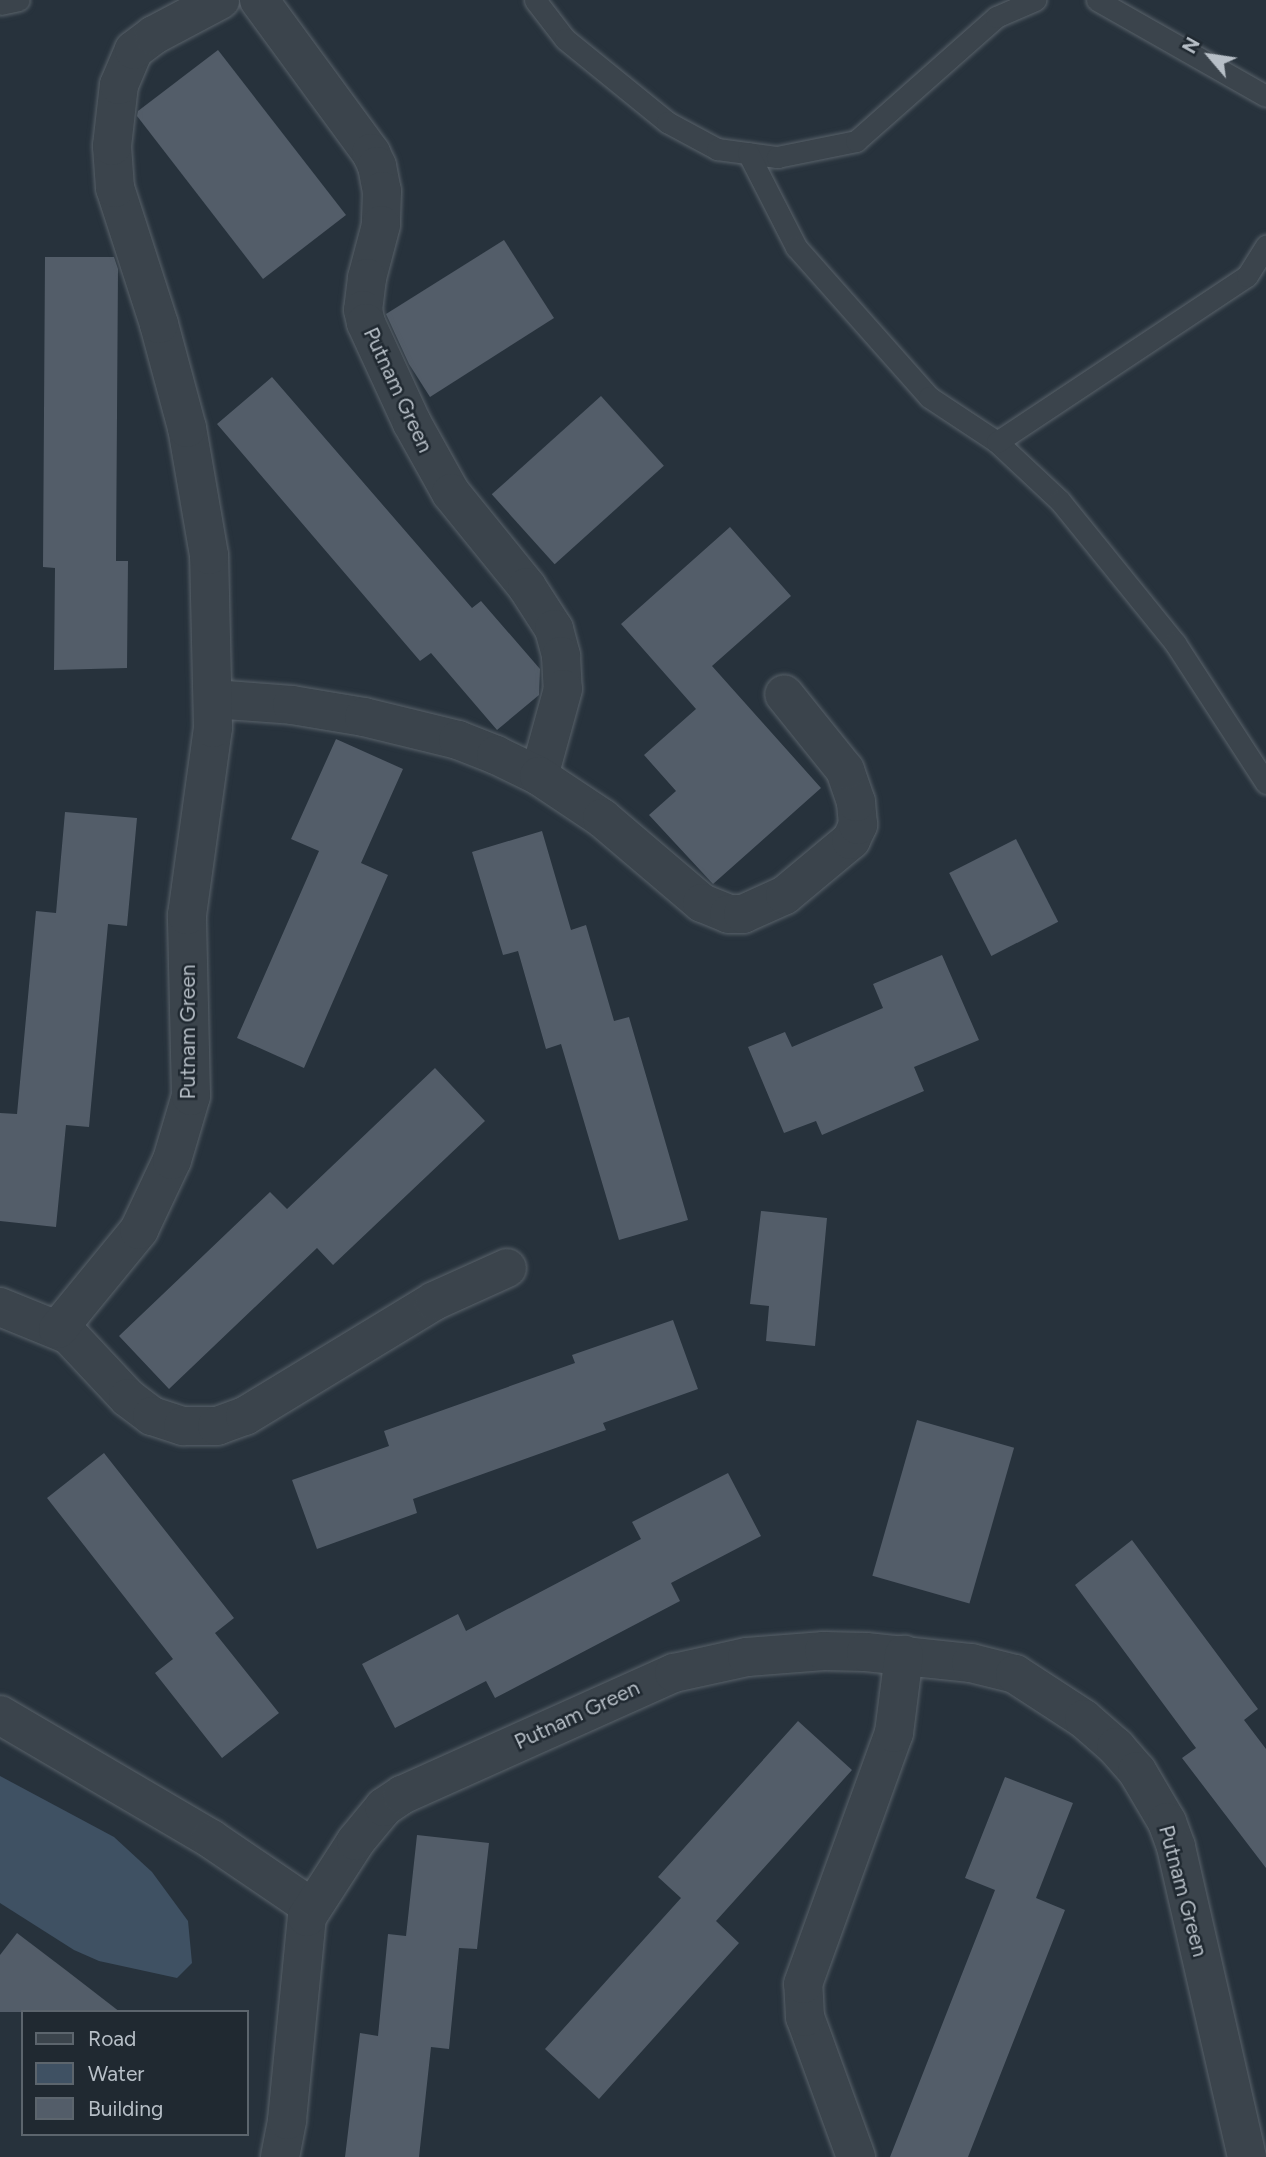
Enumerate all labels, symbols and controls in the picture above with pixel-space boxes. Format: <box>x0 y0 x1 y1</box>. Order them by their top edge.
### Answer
north arrow <box>1175 21 1245 91</box>
text: N <box>1178 34 1205 58</box>
street label: Putnam Green <box>358 324 438 456</box>
street label: Putnam Green <box>175 965 201 1099</box>
street label: Putnam Green <box>511 1675 643 1755</box>
street label: Putnam Green <box>1153 1823 1213 1959</box>
legend <box>21 2010 248 2136</box>
text: Road <box>88 2026 136 2051</box>
text: Water <box>88 2061 144 2086</box>
text: Building <box>88 2096 163 2121</box>

